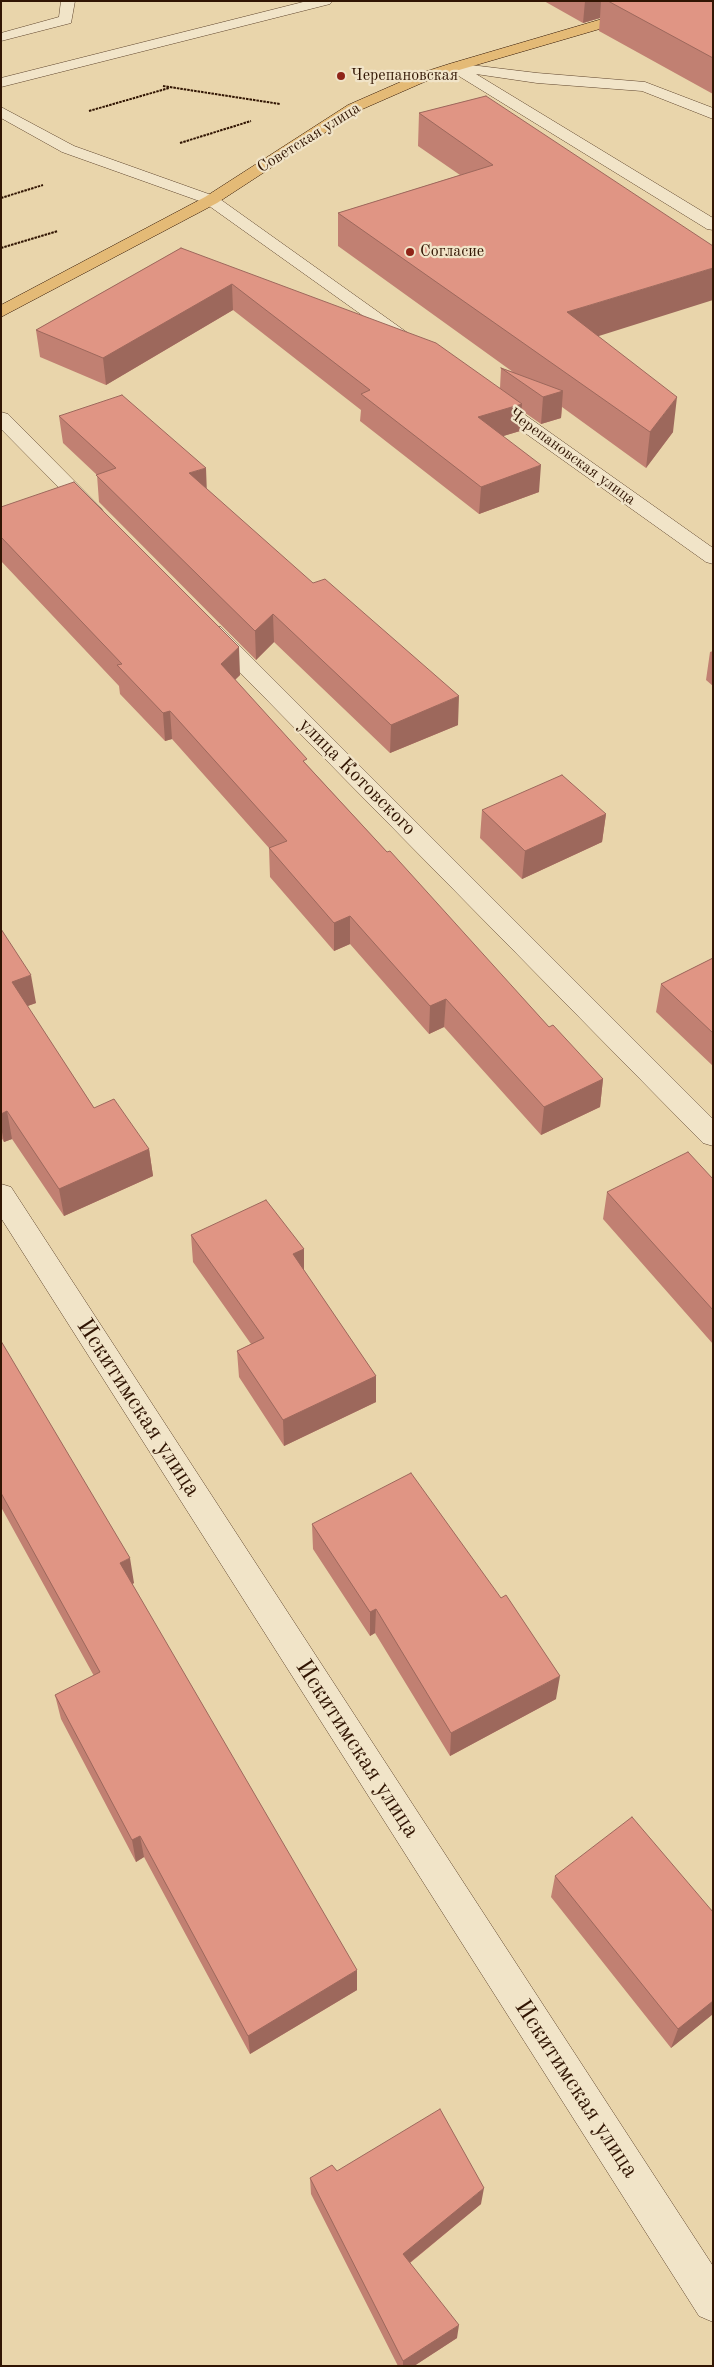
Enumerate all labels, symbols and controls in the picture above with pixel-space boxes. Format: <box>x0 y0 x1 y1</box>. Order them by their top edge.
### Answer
place label: Черепановская <box>351 66 458 86</box>
marker: Черепановская <box>335 70 347 82</box>
street label: Советская улица <box>254 99 364 177</box>
place label: Согласие <box>420 242 484 262</box>
marker: Согласие <box>404 246 416 258</box>
street label: Черепановская улица <box>505 404 639 510</box>
street label: улица Котовского <box>293 713 421 841</box>
street label: Искитимская улица <box>70 1313 206 1503</box>
street label: Искитимская улица <box>289 1654 425 1844</box>
street label: Искитимская улица <box>508 1994 644 2184</box>

